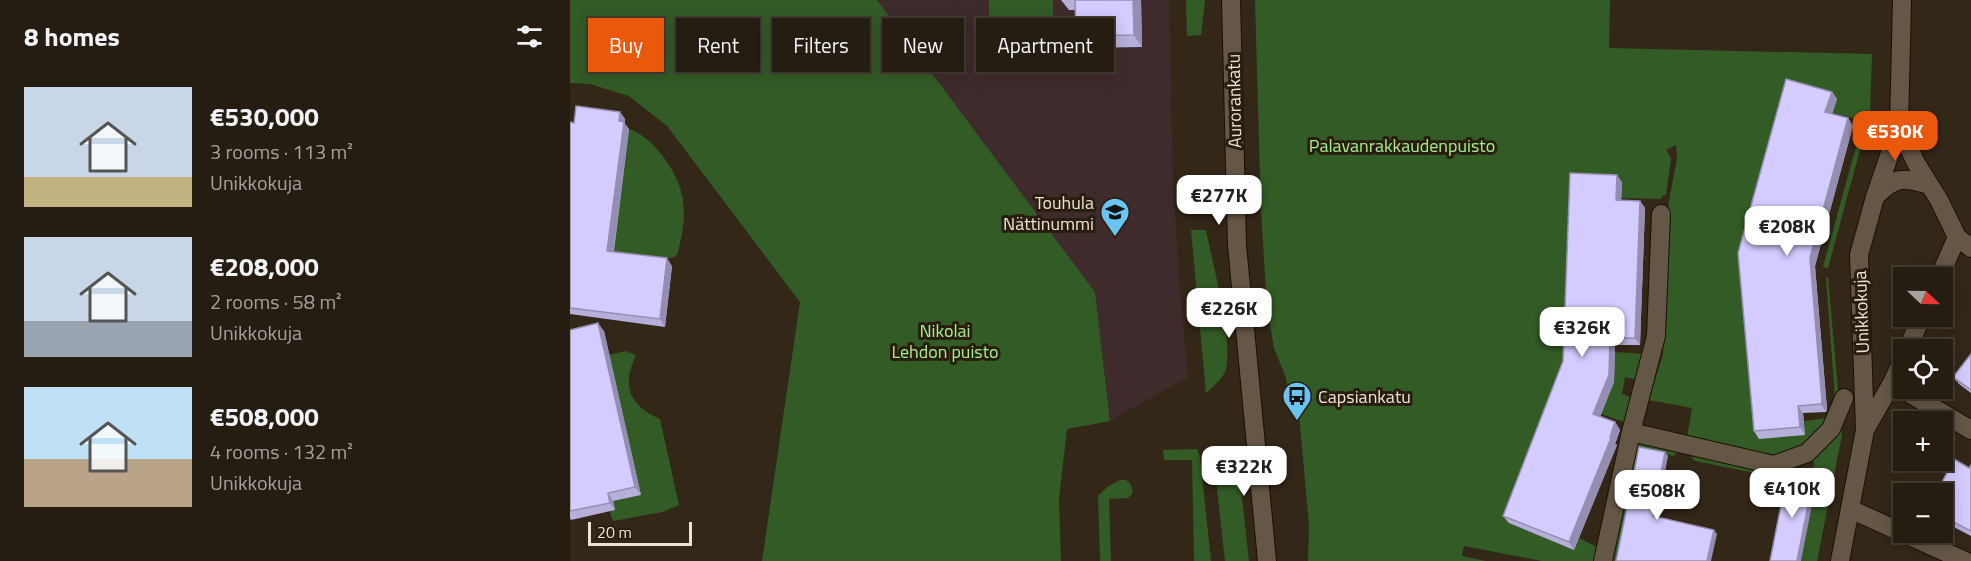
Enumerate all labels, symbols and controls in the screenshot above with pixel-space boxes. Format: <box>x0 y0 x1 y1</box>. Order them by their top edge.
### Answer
text: 8 homes <box>24 17 120 56</box>
chip: Buy <box>588 18 664 72</box>
chip: Rent <box>676 18 760 72</box>
chip: Filters <box>772 18 870 72</box>
chip: New <box>882 18 964 72</box>
chip: Apartment <box>976 18 1114 72</box>
icon: filters <box>513 20 546 53</box>
street label: Aurorankatu <box>1220 54 1248 148</box>
text: €530,000 <box>210 97 319 136</box>
icon: home <box>72 111 144 183</box>
pin: €530K <box>1853 111 1937 162</box>
text: €530K <box>1867 115 1923 146</box>
park label: Palavanrakkaudenpuisto <box>1309 132 1495 159</box>
text: 3 rooms · 113 m² <box>210 136 353 167</box>
text: Unikkokuja <box>210 167 302 198</box>
pin: €277K <box>1177 175 1261 226</box>
text: €277K <box>1191 179 1247 210</box>
place label: Touhula Nättinummi <box>1003 189 1094 237</box>
school or university icon: Touhula Nättinummi <box>1099 196 1131 238</box>
pin: €208K <box>1745 206 1829 257</box>
text: €208K <box>1759 210 1815 241</box>
text: €208,000 <box>210 247 319 286</box>
icon: home <box>72 261 144 333</box>
north arrow <box>1893 267 1953 327</box>
map controls <box>1893 267 1953 543</box>
street label: Unikkokuja <box>1846 270 1876 354</box>
text: 2 rooms · 58 m² <box>210 286 342 317</box>
pin: €226K <box>1187 288 1271 339</box>
text: €226K <box>1201 292 1257 323</box>
pin: €326K <box>1540 307 1624 358</box>
text: €326K <box>1554 311 1610 342</box>
text: Unikkokuja <box>210 317 302 348</box>
park label: Nikolai Lehdon puisto <box>891 317 999 365</box>
button: locate <box>1893 339 1953 399</box>
bus stop icon: Capsiankatu <box>1281 380 1313 422</box>
place label: Capsiankatu <box>1318 383 1411 410</box>
text: €508,000 <box>210 397 319 436</box>
icon: home <box>72 411 144 483</box>
button: + <box>1893 411 1953 471</box>
text: 4 rooms · 132 m² <box>210 436 353 467</box>
pin: €322K <box>1202 446 1286 497</box>
text: €322K <box>1216 450 1272 481</box>
text: Unikkokuja <box>210 467 302 498</box>
pin: €410K <box>1750 468 1834 519</box>
pin: €508K <box>1615 470 1699 521</box>
text: €410K <box>1764 472 1820 503</box>
text: €508K <box>1629 474 1685 505</box>
button: − <box>1893 483 1953 543</box>
scale bar <box>588 519 692 546</box>
text: 20 m <box>597 520 632 544</box>

